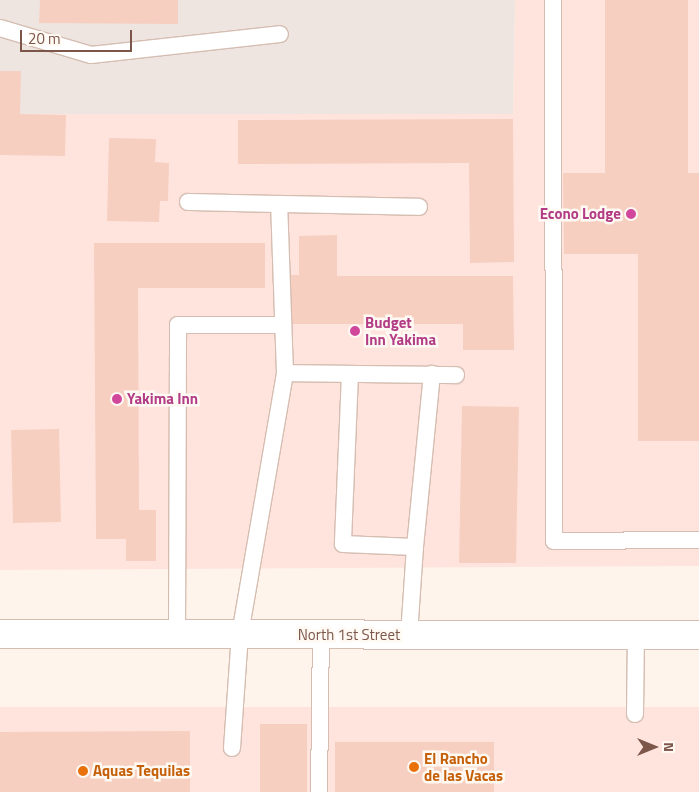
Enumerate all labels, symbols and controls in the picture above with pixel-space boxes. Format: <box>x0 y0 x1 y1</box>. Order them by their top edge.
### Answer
scale bar <box>22 20 135 52</box>
text: 20 m <box>28 27 61 50</box>
place label: Econo Lodge <box>540 205 621 223</box>
marker: Econo Lodge <box>625 208 637 220</box>
place label: Budget Inn Yakima <box>365 313 436 348</box>
marker: Budget Inn Yakima <box>349 325 361 337</box>
place label: Yakima Inn <box>127 390 198 408</box>
marker: Yakima Inn <box>111 393 123 405</box>
street label: North 1st Street <box>298 626 400 644</box>
north arrow <box>629 722 679 772</box>
text: N <box>659 742 680 752</box>
place label: El Rancho de las Vacas <box>424 749 503 784</box>
marker: El Rancho de las Vacas <box>408 761 420 773</box>
place label: Aquas Tequilas <box>93 762 190 780</box>
marker: Aquas Tequilas <box>77 765 89 777</box>

